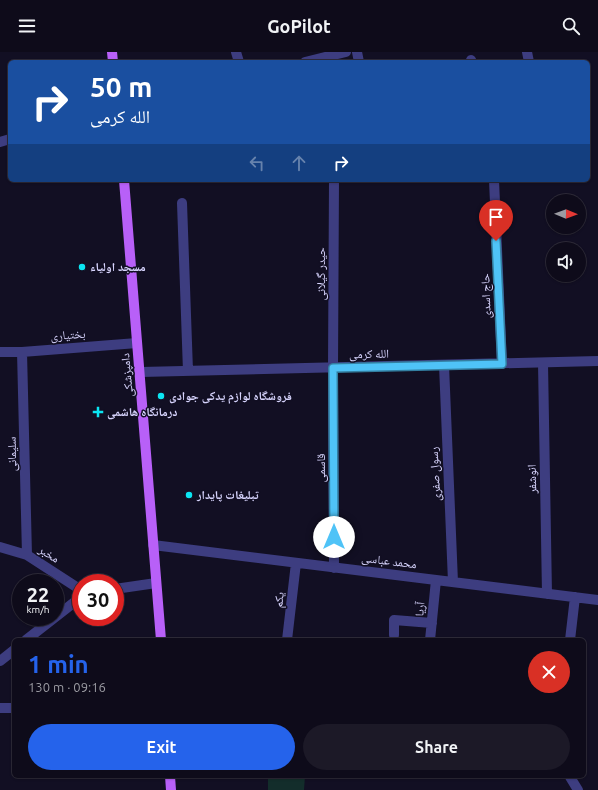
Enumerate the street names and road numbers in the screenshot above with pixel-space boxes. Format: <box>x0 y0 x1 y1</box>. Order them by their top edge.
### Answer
street label: حیدر گیلانی <box>314 247 328 301</box>
street label: حاج اسدی <box>478 273 494 319</box>
street label: بختیاری <box>50 327 86 344</box>
street label: الله کرمی <box>349 347 389 361</box>
street label: دامپزشکی <box>118 352 136 398</box>
street label: سلیمانی <box>5 436 20 471</box>
street label: رسول صفری <box>427 446 443 502</box>
street label: قاسمی <box>314 453 328 483</box>
street label: انوشفر <box>525 464 538 495</box>
street label: مخبر <box>35 542 62 566</box>
street label: محمد عباسی <box>361 551 417 572</box>
street label: یکم <box>271 591 288 609</box>
street label: آریا <box>412 600 428 617</box>

